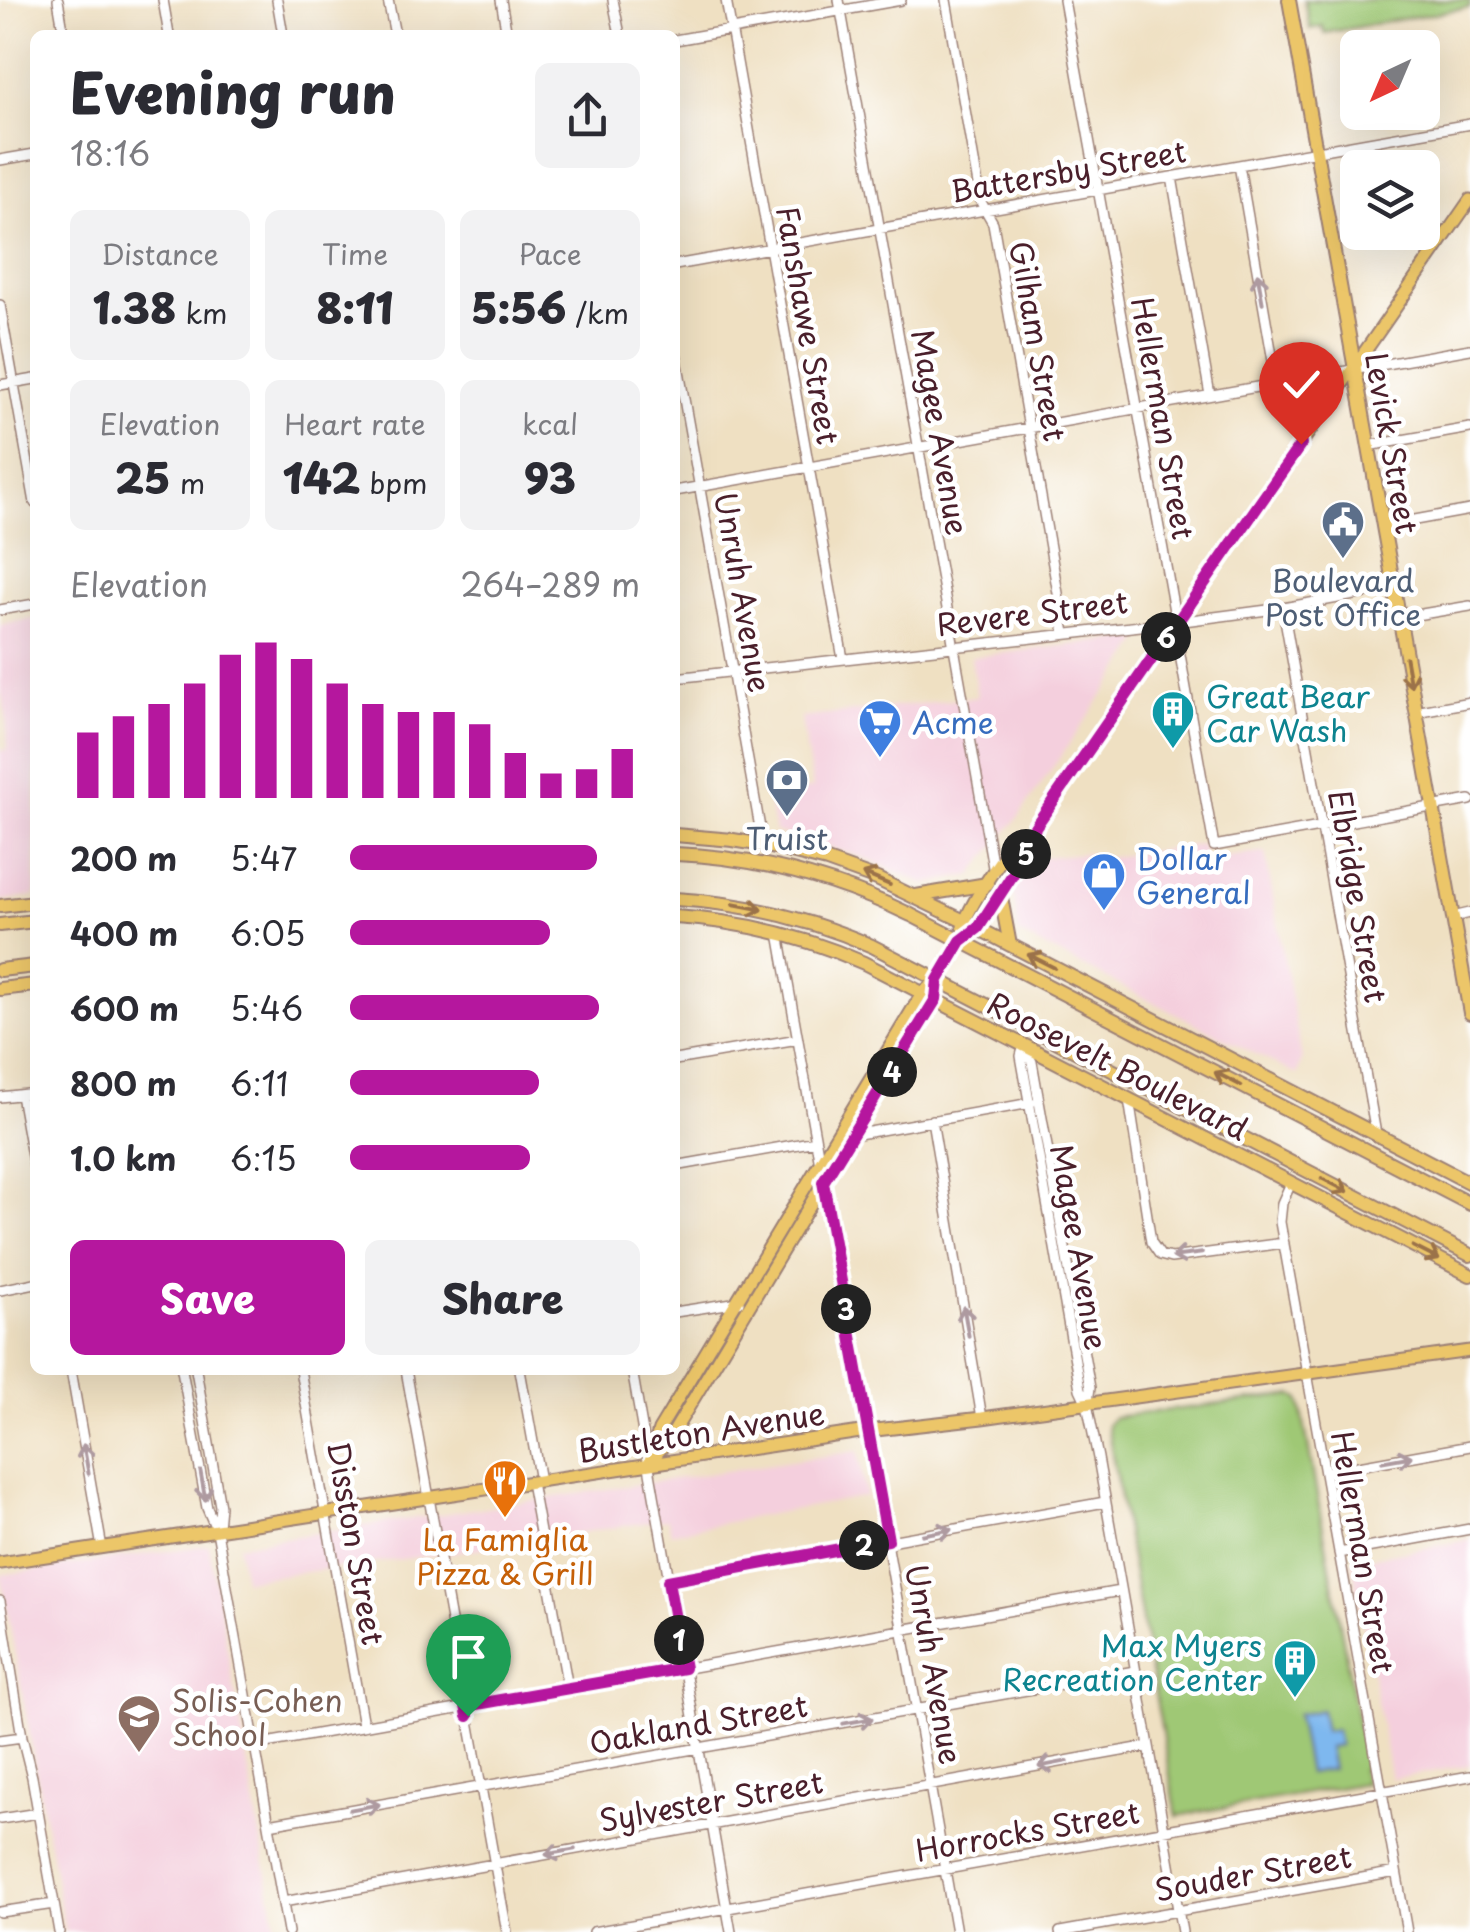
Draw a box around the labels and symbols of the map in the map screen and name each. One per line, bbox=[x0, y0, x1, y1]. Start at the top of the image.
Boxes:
north arrow bbox=[1340, 30, 1440, 130]
street label: Battersby Street bbox=[947, 127, 1189, 213]
street label: Fanshawe Street bbox=[766, 202, 852, 448]
street label: Gilham Street bbox=[999, 237, 1079, 445]
one-way arrow bbox=[1250, 272, 1269, 305]
street label: Hellerman Street bbox=[1121, 293, 1207, 543]
street label: Magee Avenue bbox=[901, 326, 981, 538]
pin bbox=[1259, 342, 1344, 445]
street label: Levick Street bbox=[1355, 349, 1431, 537]
street label: Unruh Avenue bbox=[704, 488, 784, 696]
public building icon: Boulevard Post Office bbox=[1320, 499, 1366, 560]
place label: Boulevard Post Office bbox=[1265, 557, 1421, 636]
street label: Revere Street bbox=[934, 578, 1130, 646]
pin: 6 bbox=[1141, 612, 1191, 662]
one-way arrow bbox=[1399, 655, 1418, 688]
place label: Great Bear Car Wash bbox=[1206, 673, 1370, 752]
building icon: Great Bear Car Wash bbox=[1150, 689, 1196, 750]
supermarket icon: Acme bbox=[857, 698, 903, 759]
place label: Acme bbox=[912, 699, 994, 744]
bank icon: Truist bbox=[764, 757, 810, 818]
street label: Elbridge Street bbox=[1318, 786, 1400, 1006]
place label: Truist bbox=[746, 815, 828, 860]
pin: 5 bbox=[1001, 829, 1051, 879]
place label: Dollar General bbox=[1136, 835, 1250, 914]
shop icon: Dollar General bbox=[1081, 851, 1127, 912]
one-way arrow bbox=[861, 869, 892, 887]
one-way arrow bbox=[731, 898, 764, 917]
one-way arrow bbox=[1027, 951, 1057, 970]
street label: Roosevelt Boulevard bbox=[980, 980, 1256, 1150]
pin: 4 bbox=[867, 1047, 917, 1097]
one-way arrow bbox=[1213, 1069, 1243, 1088]
street label: Magee Avenue bbox=[1040, 1141, 1120, 1353]
one-way arrow bbox=[1320, 1176, 1350, 1195]
one-way arrow bbox=[1411, 1244, 1441, 1263]
one-way arrow bbox=[1171, 1246, 1204, 1265]
pin: 3 bbox=[821, 1284, 871, 1334]
one-way arrow bbox=[956, 1306, 975, 1338]
street label: Bustleton Avenue bbox=[575, 1389, 827, 1473]
street label: Hellerman Street bbox=[1321, 1427, 1407, 1677]
street label: Disston Street bbox=[317, 1438, 397, 1648]
one-way arrow bbox=[76, 1443, 95, 1476]
one-way arrow bbox=[1381, 1449, 1413, 1468]
restaurant icon: La Famiglia Pizza & Grill bbox=[482, 1458, 528, 1519]
one-way arrow bbox=[194, 1469, 213, 1501]
place label: La Famiglia Pizza & Grill bbox=[416, 1516, 594, 1595]
pin: 2 bbox=[839, 1520, 889, 1570]
one-way arrow bbox=[920, 1522, 952, 1541]
street label: Unruh Avenue bbox=[895, 1560, 975, 1768]
pin bbox=[426, 1614, 511, 1717]
pin: 1 bbox=[654, 1615, 704, 1665]
place label: Max Myers Recreation Center bbox=[1002, 1622, 1262, 1701]
building icon: Max Myers Recreation Center bbox=[1272, 1638, 1318, 1699]
place label: Solis-Cohen School bbox=[172, 1677, 343, 1756]
street label: Oakland Street bbox=[585, 1682, 811, 1764]
school or university icon: Solis-Cohen School bbox=[116, 1693, 162, 1754]
one-way arrow bbox=[841, 1711, 873, 1729]
one-way arrow bbox=[1037, 1755, 1069, 1774]
street label: Sylvester Street bbox=[596, 1758, 826, 1842]
street label: Horrocks Street bbox=[912, 1788, 1142, 1872]
one-way arrow bbox=[349, 1797, 381, 1816]
street label: Souder Street bbox=[1151, 1833, 1355, 1911]
one-way arrow bbox=[545, 1843, 577, 1862]

